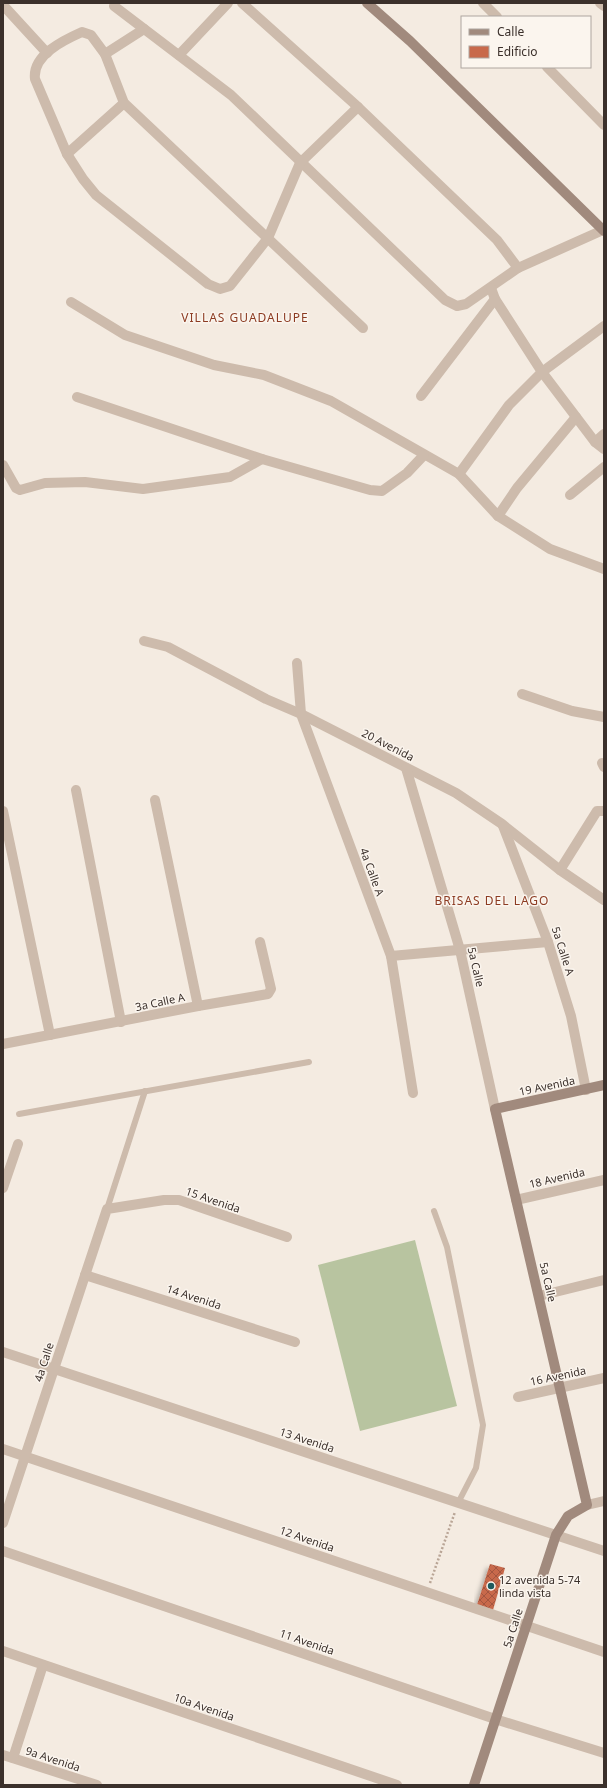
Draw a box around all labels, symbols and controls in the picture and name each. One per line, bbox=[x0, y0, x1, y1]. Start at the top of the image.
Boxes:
legend bbox=[461, 16, 591, 68]
text: Calle bbox=[497, 23, 525, 40]
text: Edificio bbox=[497, 43, 538, 60]
district label: VILLAS GUADALUPE bbox=[181, 309, 309, 326]
street label: 20 Avenida bbox=[359, 725, 417, 764]
street label: 4a Calle A bbox=[357, 846, 388, 899]
district label: BRISAS DEL LAGO bbox=[435, 892, 549, 909]
street label: 5a Calle A bbox=[549, 925, 579, 978]
street label: 5a Calle bbox=[465, 946, 488, 988]
street label: 3a Calle A bbox=[134, 989, 187, 1014]
street label: 19 Avenida bbox=[518, 1072, 576, 1099]
street label: 18 Avenida bbox=[528, 1164, 586, 1191]
street label: 15 Avenida bbox=[184, 1183, 242, 1216]
street label: 5a Calle bbox=[537, 1261, 560, 1303]
street label: 14 Avenida bbox=[165, 1281, 224, 1312]
street label: 4a Calle bbox=[30, 1340, 57, 1383]
street label: 16 Avenida bbox=[529, 1362, 587, 1389]
street label: 13 Avenida bbox=[278, 1424, 337, 1455]
street label: 12 Avenida bbox=[278, 1522, 336, 1555]
place label: 12 avenida 5-74 linda vista bbox=[499, 1572, 581, 1600]
marker: 12 avenida 5-74 linda vista bbox=[486, 1581, 496, 1591]
street label: 5a Calle bbox=[499, 1606, 526, 1649]
street label: 11 Avenida bbox=[278, 1625, 336, 1658]
street label: 10a Avenida bbox=[172, 1689, 236, 1724]
street label: 9a Avenida bbox=[24, 1743, 82, 1774]

